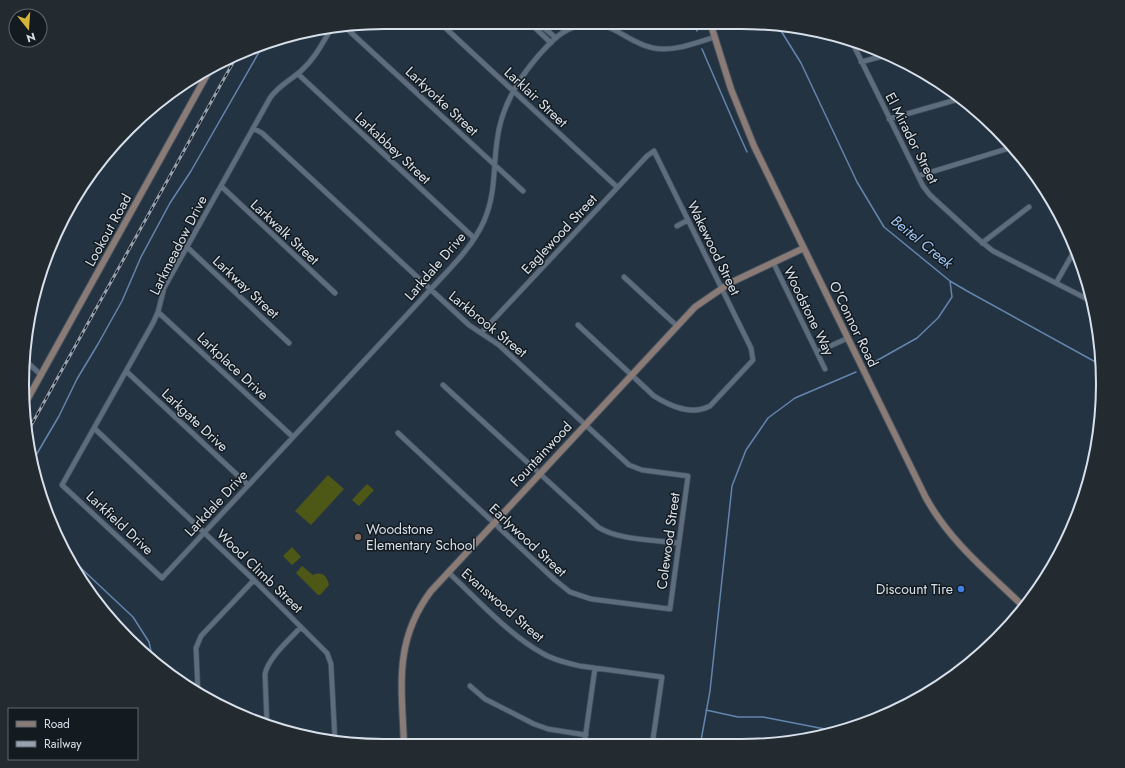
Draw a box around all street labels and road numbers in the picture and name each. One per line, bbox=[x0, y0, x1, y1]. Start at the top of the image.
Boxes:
street label: Larkyorke Street bbox=[401, 62, 483, 141]
street label: Larklair Street bbox=[500, 62, 573, 132]
street label: El Mirador Street bbox=[880, 89, 944, 188]
street label: Larkabbey Street bbox=[351, 107, 436, 189]
street label: Eaglewood Street bbox=[517, 189, 602, 278]
street label: Lookout Road bbox=[80, 190, 136, 270]
street label: Larkmeadow Drive bbox=[144, 192, 212, 298]
street label: Larkwalk Street bbox=[246, 195, 324, 270]
street label: Wakewood Street bbox=[683, 198, 746, 299]
street label: Larkdale Drive bbox=[400, 228, 470, 304]
street label: Larkway Street bbox=[208, 251, 284, 323]
street label: Woodstone Way bbox=[779, 263, 840, 360]
street label: O'Connor Road bbox=[825, 278, 883, 370]
street label: Larkbrook Street bbox=[445, 286, 532, 362]
street label: Larkplace Drive bbox=[193, 328, 273, 404]
street label: Larkgate Drive bbox=[157, 384, 233, 456]
street label: Fountainwood bbox=[506, 417, 576, 491]
street label: Larkdale Drive bbox=[180, 465, 252, 541]
street label: Larkfield Drive bbox=[82, 487, 158, 559]
street label: Colewood Street bbox=[651, 491, 685, 591]
street label: Earlywood Street bbox=[485, 499, 572, 582]
street label: Wood Climb Street bbox=[212, 524, 308, 618]
street label: Evanswood Street bbox=[457, 563, 549, 647]

